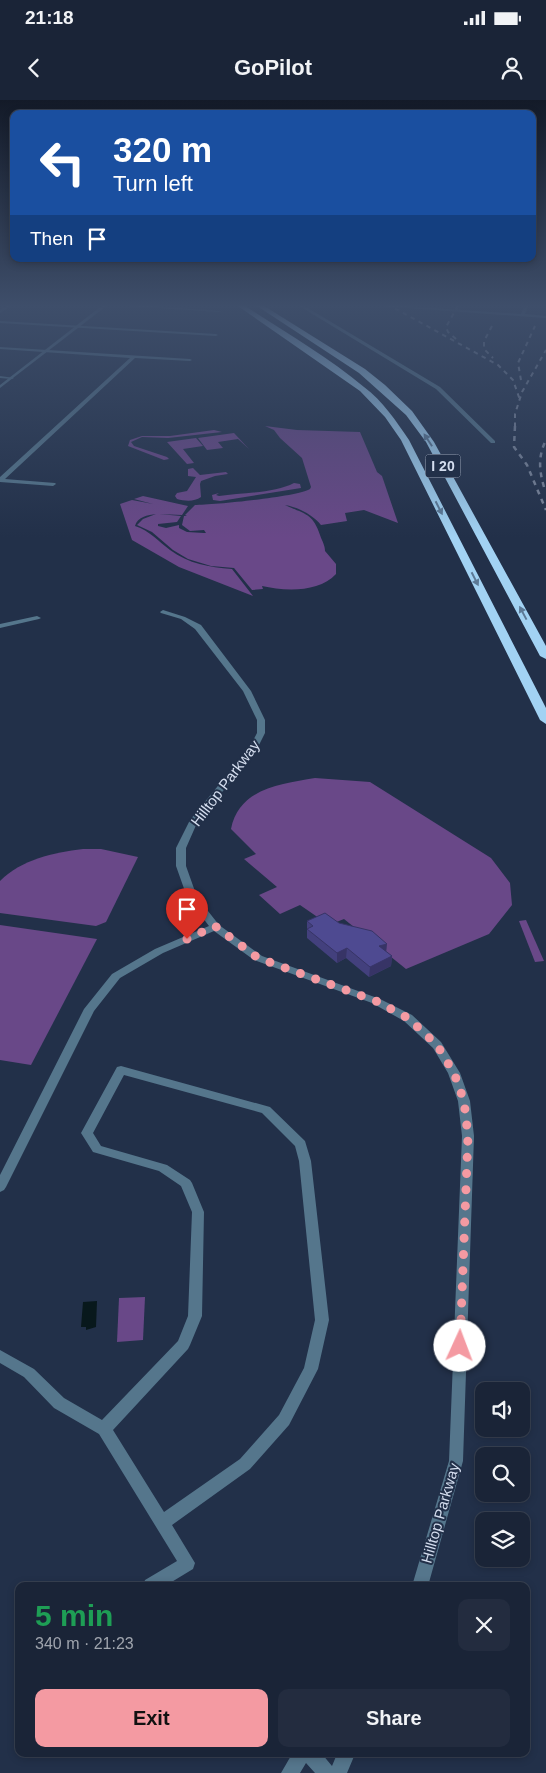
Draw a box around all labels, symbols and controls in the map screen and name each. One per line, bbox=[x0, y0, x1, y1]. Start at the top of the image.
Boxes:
text: 21:18 bbox=[25, 7, 74, 28]
icon: back bbox=[20, 54, 48, 82]
icon: person bbox=[498, 54, 526, 82]
text: GoPilot bbox=[234, 55, 312, 80]
icon: left bbox=[30, 130, 95, 195]
text: 320 m bbox=[113, 130, 212, 169]
text: Turn left bbox=[113, 171, 193, 196]
icon: arrive bbox=[83, 225, 111, 253]
text: Then bbox=[30, 228, 73, 249]
one-way arrow bbox=[423, 433, 433, 446]
road number: I 20 bbox=[426, 454, 460, 478]
one-way arrow bbox=[435, 501, 443, 515]
one-way arrow bbox=[471, 572, 479, 587]
one-way arrow bbox=[519, 606, 527, 620]
street label: Hilltop Parkway bbox=[187, 736, 263, 829]
pin bbox=[166, 888, 208, 939]
icon: arrive bbox=[173, 895, 201, 923]
position arrow bbox=[433, 1319, 485, 1371]
map controls bbox=[475, 1382, 530, 1567]
button: sound bbox=[475, 1382, 530, 1437]
button: search bbox=[475, 1447, 530, 1502]
street label: Hilltop Parkway bbox=[418, 1460, 463, 1565]
button: layers bbox=[475, 1512, 530, 1567]
text: 5 min bbox=[35, 1599, 113, 1632]
button: close bbox=[458, 1599, 510, 1651]
text: 340 m · 21:23 bbox=[35, 1635, 134, 1652]
button: Exit bbox=[35, 1689, 268, 1747]
button: Share bbox=[278, 1689, 510, 1747]

